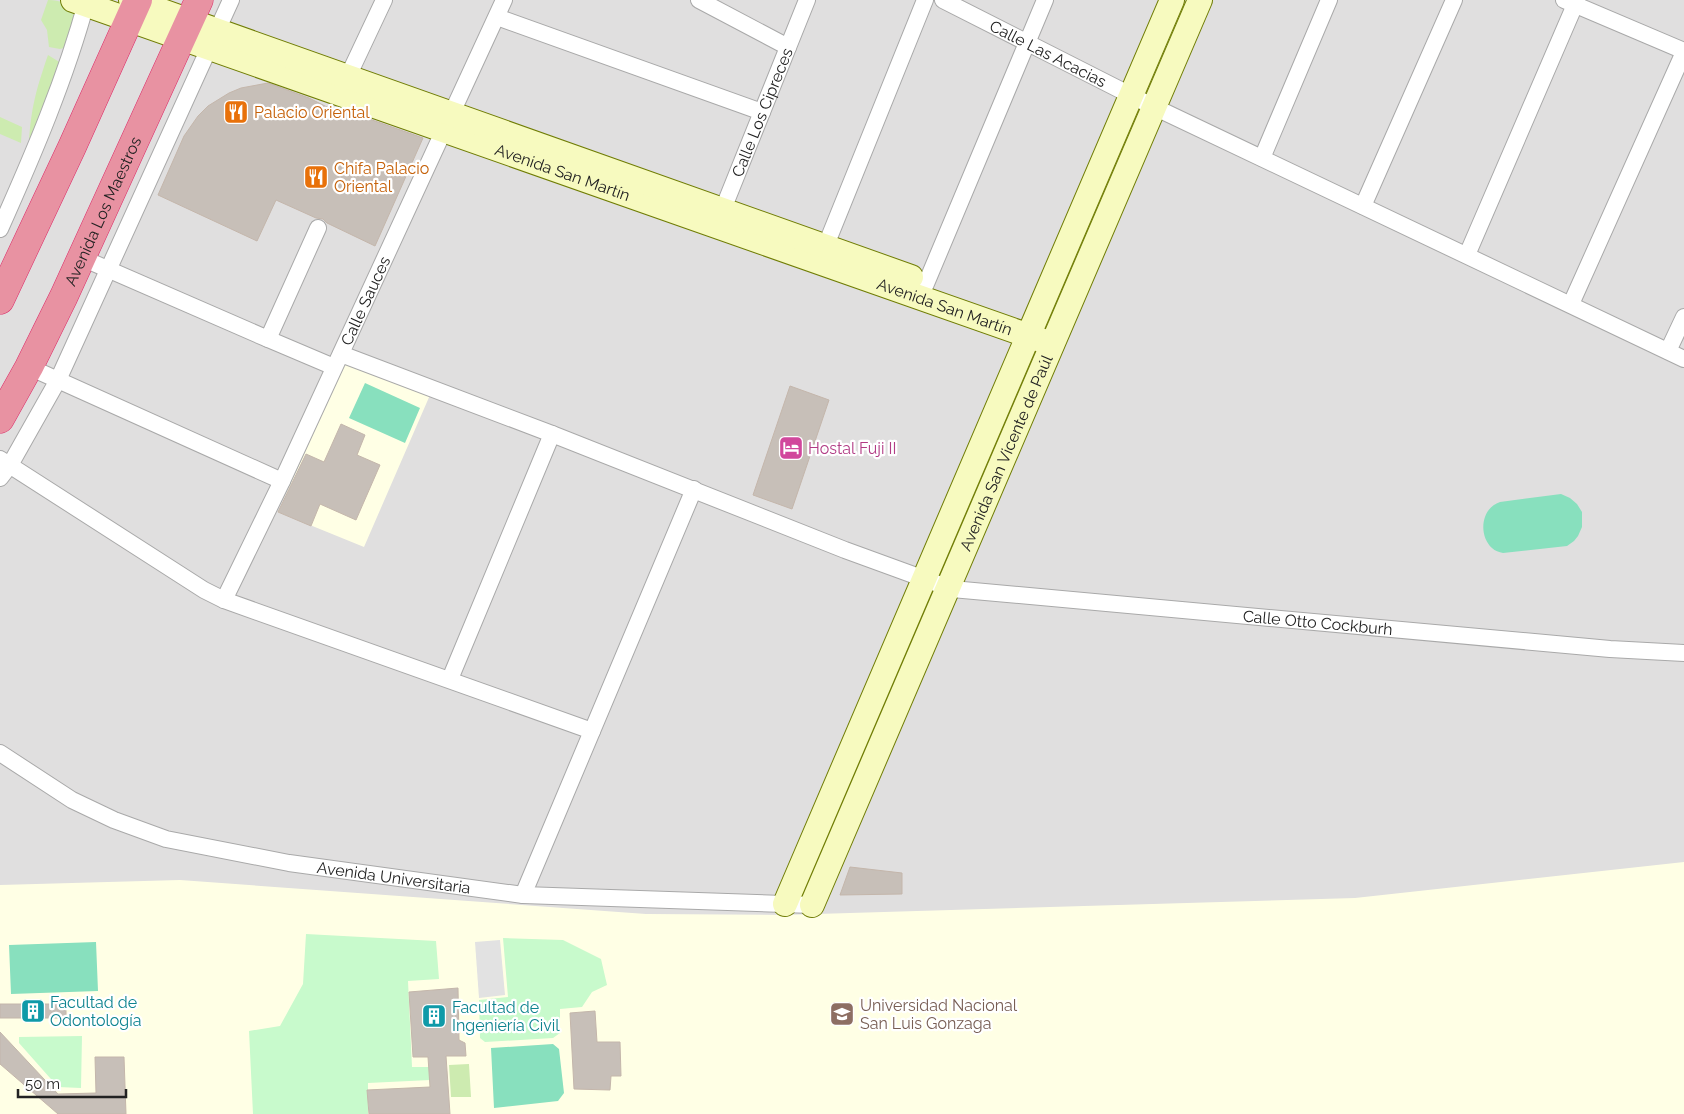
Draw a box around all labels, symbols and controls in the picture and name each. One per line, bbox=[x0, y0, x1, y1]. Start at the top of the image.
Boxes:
street label: Calle Las Acacias bbox=[987, 16, 1110, 91]
street label: Calle Los Cipreces bbox=[728, 45, 797, 180]
restaurant icon: Palacio Oriental bbox=[223, 99, 249, 125]
place label: Palacio Oriental bbox=[254, 103, 370, 122]
street label: Avenida Los Maestros bbox=[61, 133, 146, 289]
street label: Avenida San Martín bbox=[492, 140, 633, 205]
place label: Chifa Palacio Oriental bbox=[334, 159, 429, 196]
restaurant icon: Chifa Palacio Oriental bbox=[303, 164, 329, 190]
street label: Calle Sauces bbox=[337, 253, 394, 348]
street label: Avenida San Martín bbox=[874, 274, 1015, 339]
street label: Avenida San Vicente de Paúl bbox=[956, 352, 1057, 554]
hotel icon: Hostal Fuji II bbox=[778, 435, 804, 461]
place label: Hostal Fuji II bbox=[808, 439, 896, 458]
street label: Calle Otto Cockburh bbox=[1242, 607, 1393, 639]
street label: Avenida Universitaria bbox=[316, 858, 472, 898]
place label: Facultad de Odontología bbox=[50, 993, 141, 1030]
place label: Universidad Nacional San Luis Gonzaga bbox=[860, 996, 1018, 1033]
building icon: Facultad de Odontología bbox=[20, 998, 46, 1024]
place label: Facultad de Ingeniería Civil bbox=[452, 998, 560, 1035]
school or university icon: Universidad Nacional San Luis Gonzaga bbox=[829, 1001, 855, 1027]
building icon: Facultad de Ingeniería Civil bbox=[421, 1003, 447, 1029]
scale bar bbox=[18, 1066, 125, 1098]
text: 50 m bbox=[25, 1075, 60, 1093]

